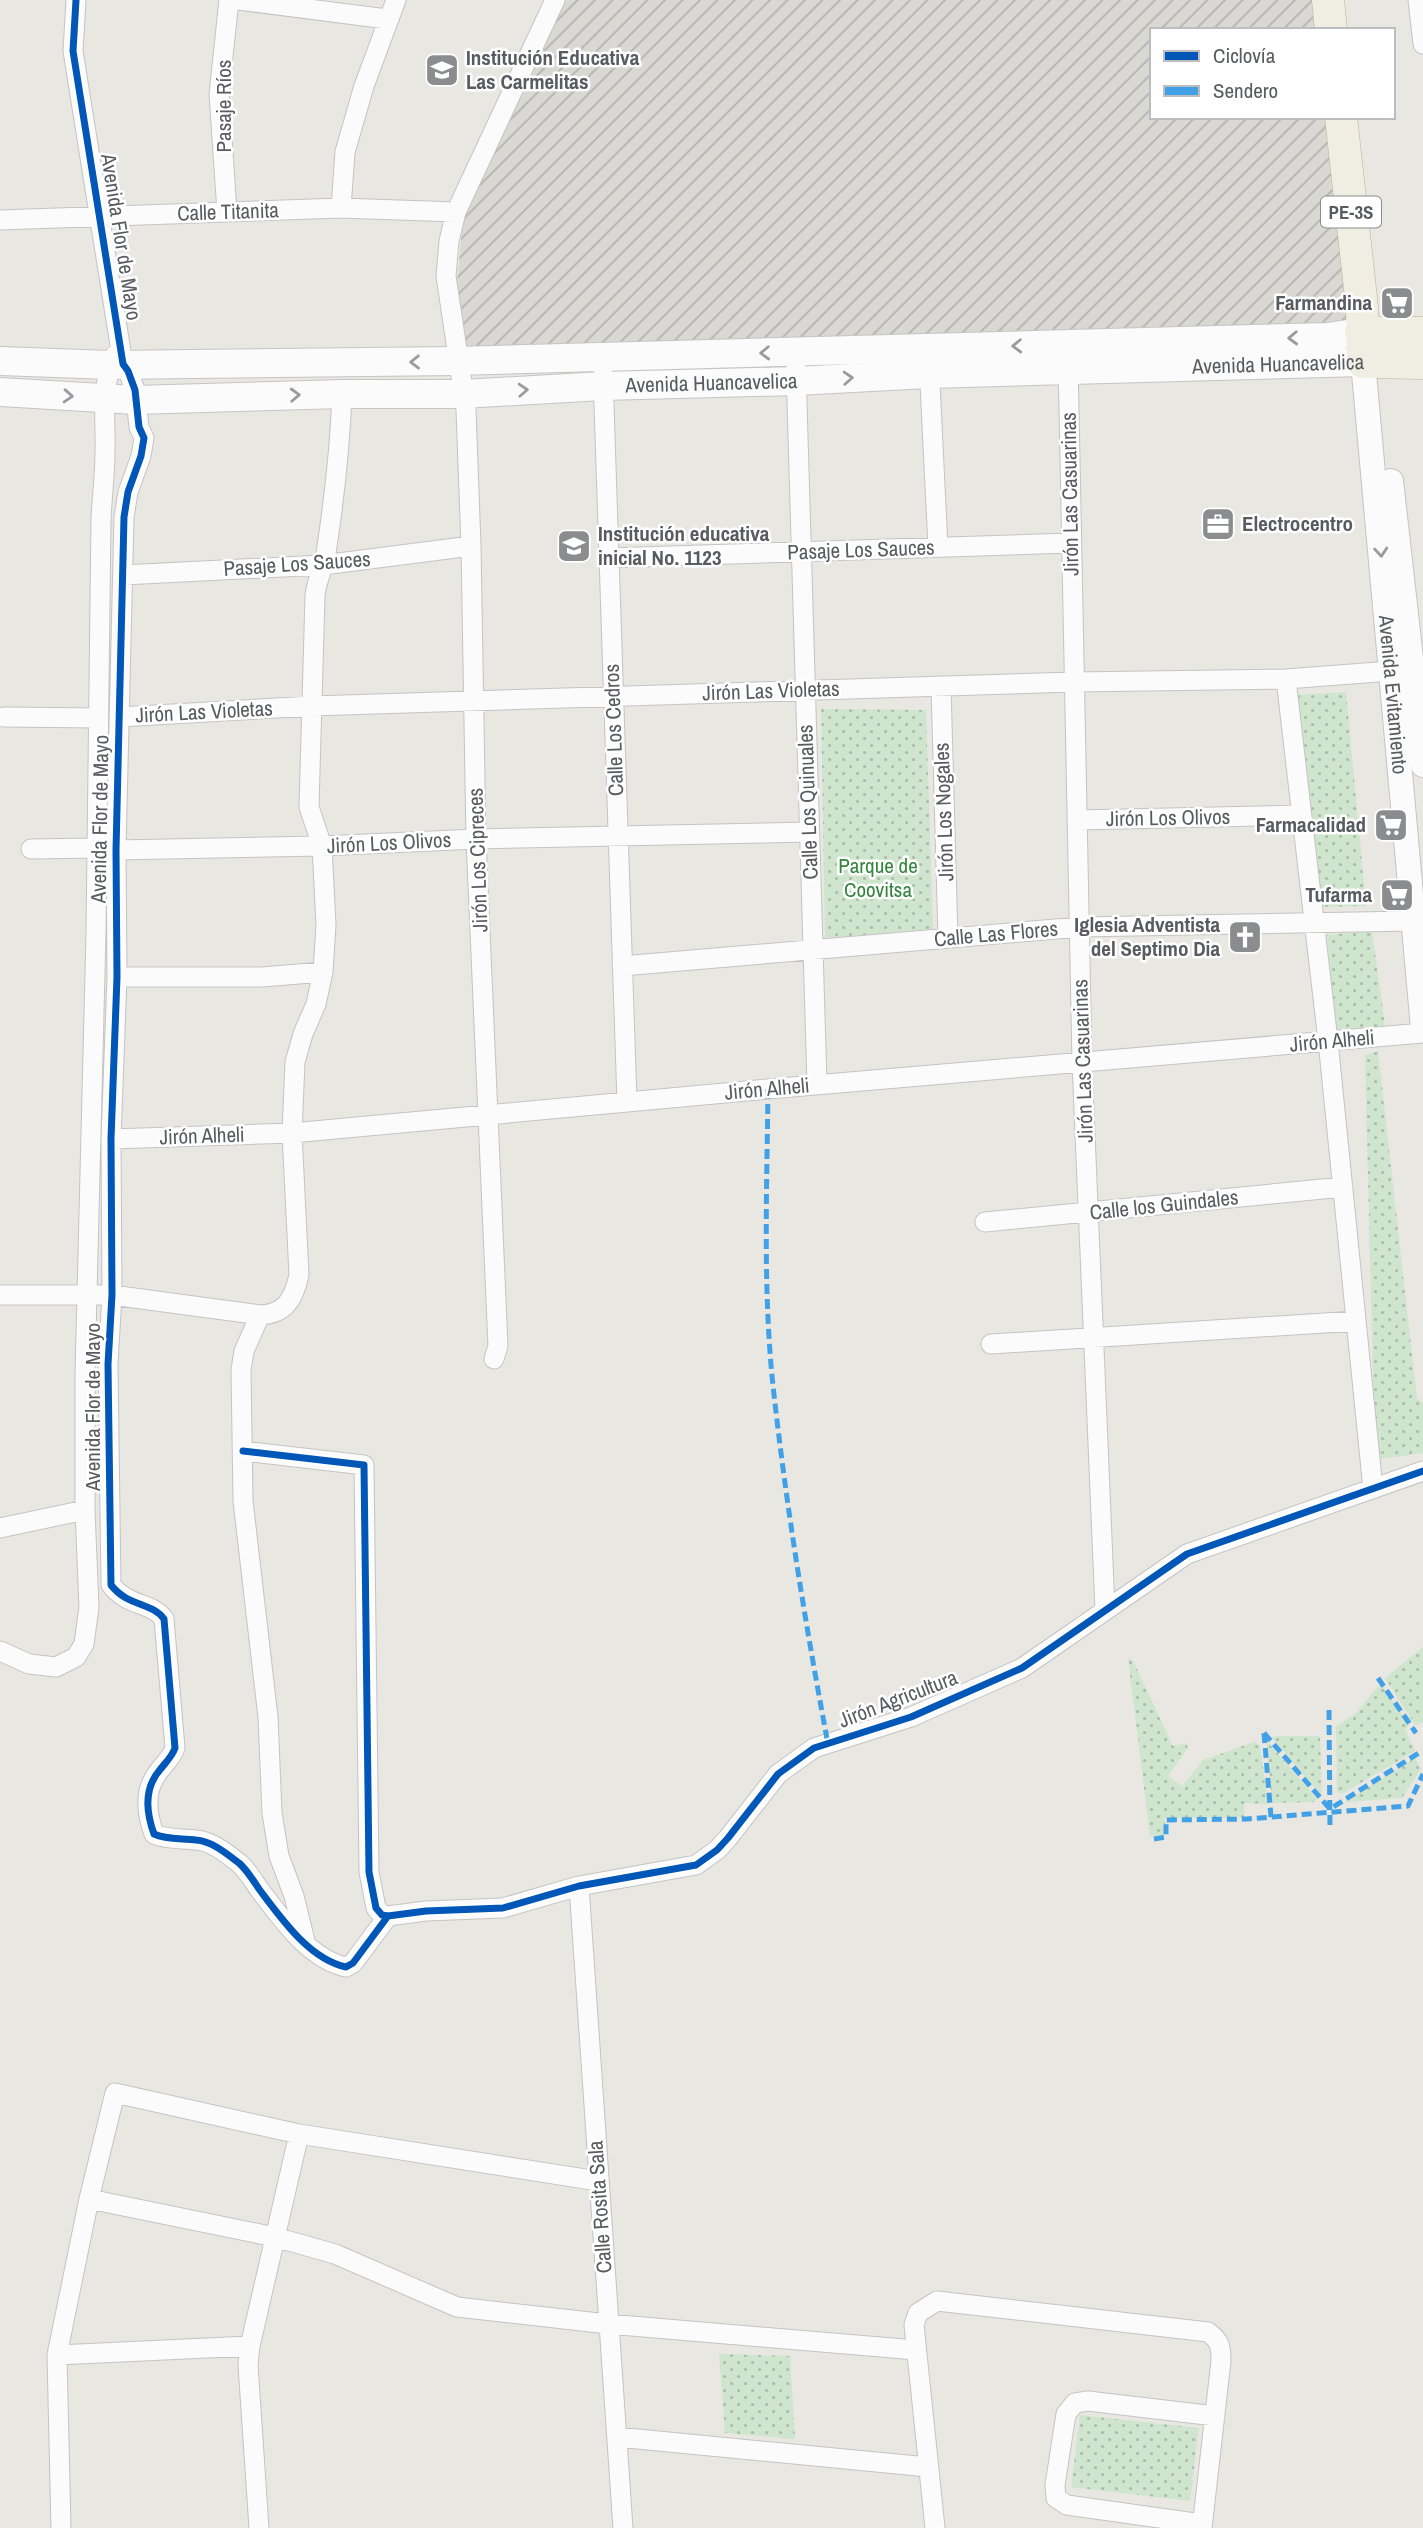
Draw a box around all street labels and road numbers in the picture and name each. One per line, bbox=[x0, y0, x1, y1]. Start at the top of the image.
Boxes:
street label: Pasaje Ríos bbox=[209, 60, 238, 152]
street label: Avenida Flor de Mayo bbox=[94, 151, 149, 322]
street label: Calle Titanita bbox=[177, 195, 280, 228]
road number: PE-3S bbox=[1321, 196, 1381, 228]
street label: Avenida Huancavelica bbox=[1191, 347, 1365, 381]
street label: Avenida Huancavelica bbox=[624, 366, 798, 399]
street label: Jirón Las Casuarinas bbox=[1054, 412, 1085, 576]
street label: Pasaje Los Sauces bbox=[787, 532, 935, 567]
street label: Pasaje Los Sauces bbox=[222, 544, 372, 583]
street label: Avenida Evitamiento bbox=[1372, 613, 1415, 775]
street label: Calle Los Cedros bbox=[597, 664, 630, 797]
street label: Jirón Las Violetas bbox=[702, 674, 840, 707]
street label: Jirón Las Violetas bbox=[135, 693, 273, 730]
street label: Calle Los Quinuales bbox=[790, 724, 825, 880]
street label: Avenida Flor de Mayo bbox=[84, 735, 115, 904]
street label: Jirón Los Nogales bbox=[927, 742, 960, 882]
street label: Jirón Los Cipreces bbox=[460, 787, 495, 933]
street label: Jirón Los Olivos bbox=[1106, 802, 1230, 833]
street label: Jirón Los Olivos bbox=[326, 825, 452, 860]
street label: Calle Las Flores bbox=[933, 914, 1059, 953]
street label: Jirón Las Casuarinas bbox=[1065, 979, 1100, 1143]
street label: Jirón Alheli bbox=[1288, 1022, 1376, 1059]
street label: Jirón Alheli bbox=[723, 1070, 811, 1107]
street label: Jirón Alheli bbox=[159, 1120, 245, 1151]
street label: Calle los Guindales bbox=[1088, 1182, 1240, 1227]
street label: Avenida Flor de Mayo bbox=[78, 1323, 107, 1492]
street label: Jirón Agricultura bbox=[834, 1662, 962, 1735]
street label: Calle Rosita Sala bbox=[580, 2139, 619, 2274]

